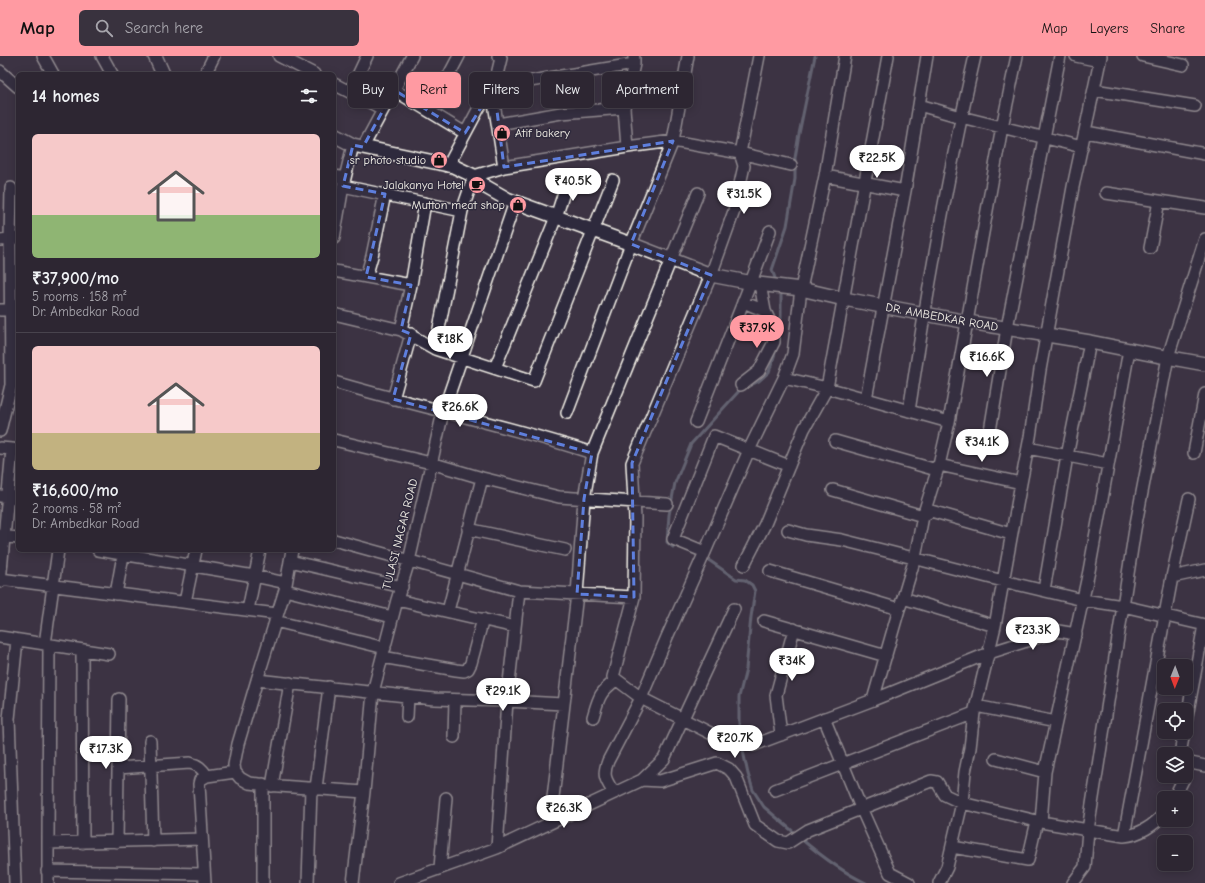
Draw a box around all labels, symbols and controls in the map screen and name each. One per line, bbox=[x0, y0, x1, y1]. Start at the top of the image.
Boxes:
search box bbox=[79, 10, 359, 46]
text: Map bbox=[20, 17, 55, 39]
icon: search bbox=[93, 17, 115, 39]
text: Search here bbox=[125, 19, 203, 37]
text: Map bbox=[1041, 20, 1068, 37]
text: Layers bbox=[1090, 20, 1128, 37]
text: Share bbox=[1150, 20, 1185, 37]
chip: Buy bbox=[348, 72, 398, 108]
chip: Rent bbox=[406, 72, 461, 108]
chip: Filters bbox=[469, 72, 533, 108]
chip: New bbox=[541, 72, 594, 108]
chip: Apartment bbox=[602, 72, 693, 108]
icon: filters bbox=[298, 85, 320, 107]
text: 14 homes bbox=[32, 87, 99, 106]
shop icon: Atif bakery bbox=[492, 123, 512, 143]
place label: Atif bakery bbox=[515, 126, 570, 140]
pin: ₹22.5K bbox=[844, 145, 910, 179]
shop icon: sr photo studio bbox=[429, 150, 449, 170]
text: ₹22.5K bbox=[859, 150, 895, 165]
place label: sr photo studio bbox=[350, 153, 426, 167]
icon: home bbox=[140, 160, 212, 232]
pin: ₹40.5K bbox=[540, 168, 606, 202]
text: ₹40.5K bbox=[554, 173, 592, 188]
cafe icon: Jalakanya Hotel bbox=[467, 175, 487, 195]
place label: Jalakanya Hotel bbox=[383, 178, 464, 192]
pin: ₹31.5K bbox=[711, 181, 777, 215]
text: ₹31.5K bbox=[726, 186, 762, 201]
shop icon: Mutton meat shop bbox=[508, 195, 528, 215]
place label: Mutton meat shop bbox=[412, 198, 505, 212]
text: ₹37,900/mo bbox=[32, 269, 119, 288]
text: 5 rooms · 158 m² bbox=[32, 289, 126, 304]
street label: DR. AMBEDKAR ROAD bbox=[885, 300, 999, 334]
text: Dr. Ambedkar Road bbox=[32, 304, 139, 319]
pin: ₹37.9K bbox=[724, 315, 790, 349]
text: ₹37.9K bbox=[739, 320, 775, 335]
pin: ₹18K bbox=[426, 326, 474, 360]
text: ₹18K bbox=[437, 331, 463, 346]
pin: ₹16.6K bbox=[954, 344, 1020, 378]
text: ₹16.6K bbox=[969, 349, 1005, 364]
icon: home bbox=[140, 372, 212, 444]
pin: ₹26.6K bbox=[427, 394, 493, 428]
text: ₹26.6K bbox=[441, 399, 479, 414]
pin: ₹34.1K bbox=[949, 429, 1015, 463]
text: ₹34.1K bbox=[965, 434, 999, 449]
street label: TULASI NAGAR ROAD bbox=[379, 477, 421, 591]
text: ₹16,600/mo bbox=[32, 481, 119, 500]
text: 2 rooms · 58 m² bbox=[32, 501, 121, 516]
text: Dr. Ambedkar Road bbox=[32, 516, 139, 531]
pin: ₹23.3K bbox=[1000, 617, 1066, 651]
text: ₹23.3K bbox=[1015, 622, 1051, 637]
pin: ₹34K bbox=[768, 648, 816, 682]
text: ₹34K bbox=[778, 653, 806, 668]
north arrow bbox=[1157, 659, 1193, 695]
map controls bbox=[1157, 659, 1193, 871]
pin: ₹29.1K bbox=[470, 678, 536, 712]
text: ₹29.1K bbox=[485, 683, 521, 698]
button: locate bbox=[1157, 703, 1193, 739]
pin: ₹20.7K bbox=[702, 725, 768, 759]
text: ₹20.7K bbox=[717, 730, 753, 745]
pin: ₹17.3K bbox=[73, 736, 139, 770]
text: ₹17.3K bbox=[89, 741, 123, 756]
button: layers bbox=[1157, 747, 1193, 783]
button: + bbox=[1157, 791, 1193, 827]
pin: ₹26.3K bbox=[531, 795, 597, 829]
text: ₹26.3K bbox=[546, 800, 582, 815]
button: − bbox=[1157, 835, 1193, 871]

